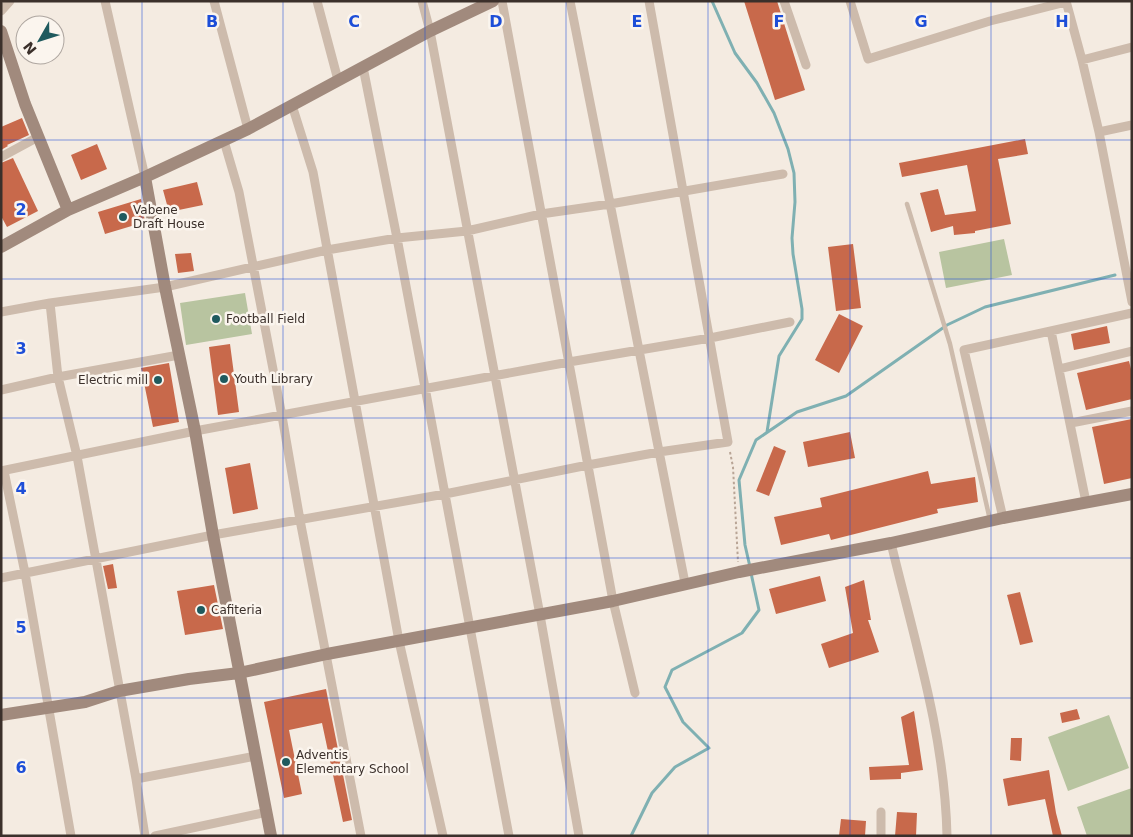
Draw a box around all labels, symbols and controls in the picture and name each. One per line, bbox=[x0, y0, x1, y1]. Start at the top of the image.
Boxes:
text: B bbox=[206, 12, 218, 31]
text: C bbox=[348, 12, 360, 31]
text: D bbox=[489, 12, 503, 31]
text: E bbox=[632, 12, 642, 31]
text: F bbox=[774, 12, 784, 31]
text: G bbox=[914, 12, 928, 31]
text: H bbox=[1055, 12, 1069, 31]
north arrow bbox=[15, 15, 65, 65]
text: N bbox=[20, 39, 40, 58]
text: 2 bbox=[15, 200, 27, 219]
place label: Vabene Draft House bbox=[133, 203, 205, 231]
marker: Vabene Draft House bbox=[117, 211, 129, 223]
place label: Football Field bbox=[226, 312, 305, 326]
marker: Football Field bbox=[210, 313, 222, 325]
text: 3 bbox=[15, 339, 27, 358]
place label: Youth Library bbox=[233, 372, 313, 386]
place label: Electric mill bbox=[78, 373, 148, 387]
marker: Youth Library bbox=[218, 373, 230, 385]
marker: Electric mill bbox=[152, 374, 164, 386]
text: 4 bbox=[15, 479, 27, 498]
place label: Cafiteria bbox=[211, 603, 262, 617]
marker: Cafiteria bbox=[195, 604, 207, 616]
text: 5 bbox=[15, 618, 27, 637]
place label: Adventis Elementary School bbox=[296, 748, 409, 776]
marker: Adventis Elementary School bbox=[280, 756, 292, 768]
text: 6 bbox=[15, 758, 27, 777]

